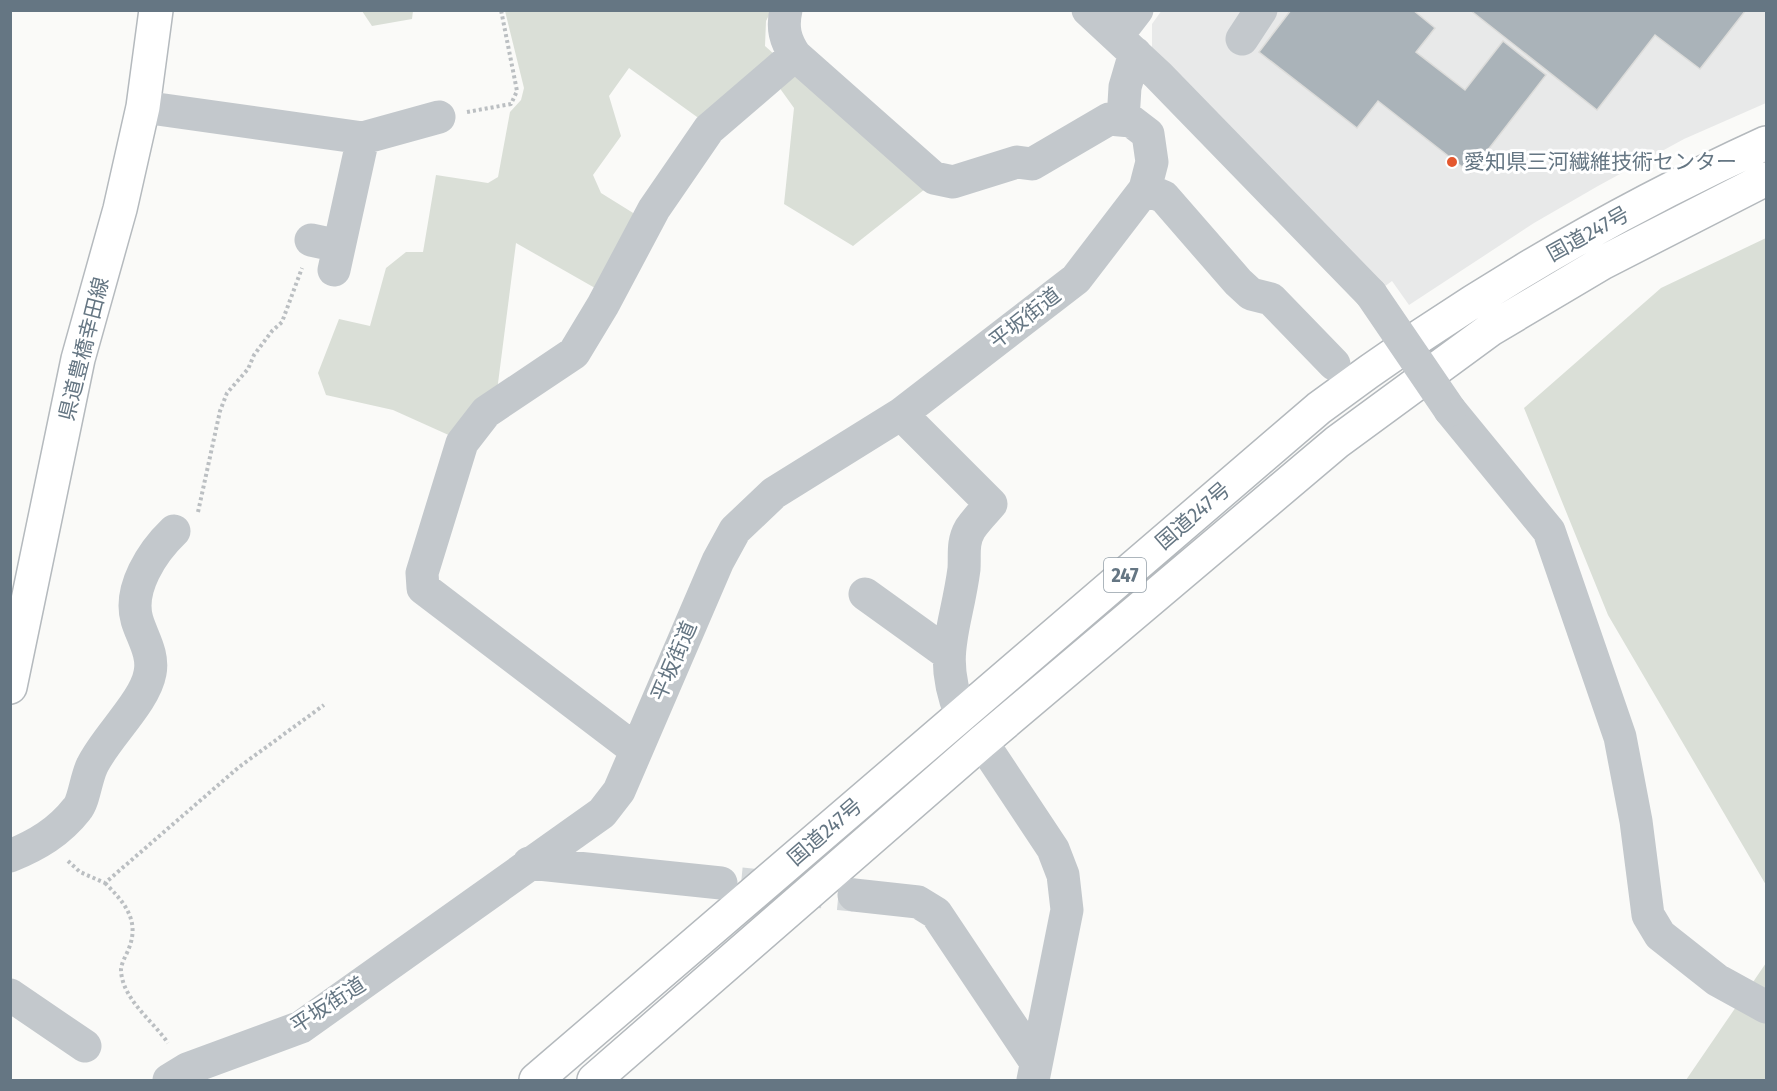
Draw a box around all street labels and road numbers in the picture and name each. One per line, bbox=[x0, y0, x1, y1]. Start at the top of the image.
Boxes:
street label: 国道247号 bbox=[1542, 201, 1634, 267]
street label: 県道豊橋幸田線 bbox=[54, 275, 114, 423]
street label: 平坂街道 bbox=[984, 282, 1066, 354]
street label: 国道247号 bbox=[1150, 477, 1236, 555]
road number: 247 bbox=[1104, 558, 1146, 592]
street label: 平坂街道 bbox=[646, 617, 702, 705]
street label: 国道247号 bbox=[782, 793, 868, 871]
street label: 平坂街道 bbox=[286, 971, 370, 1039]

